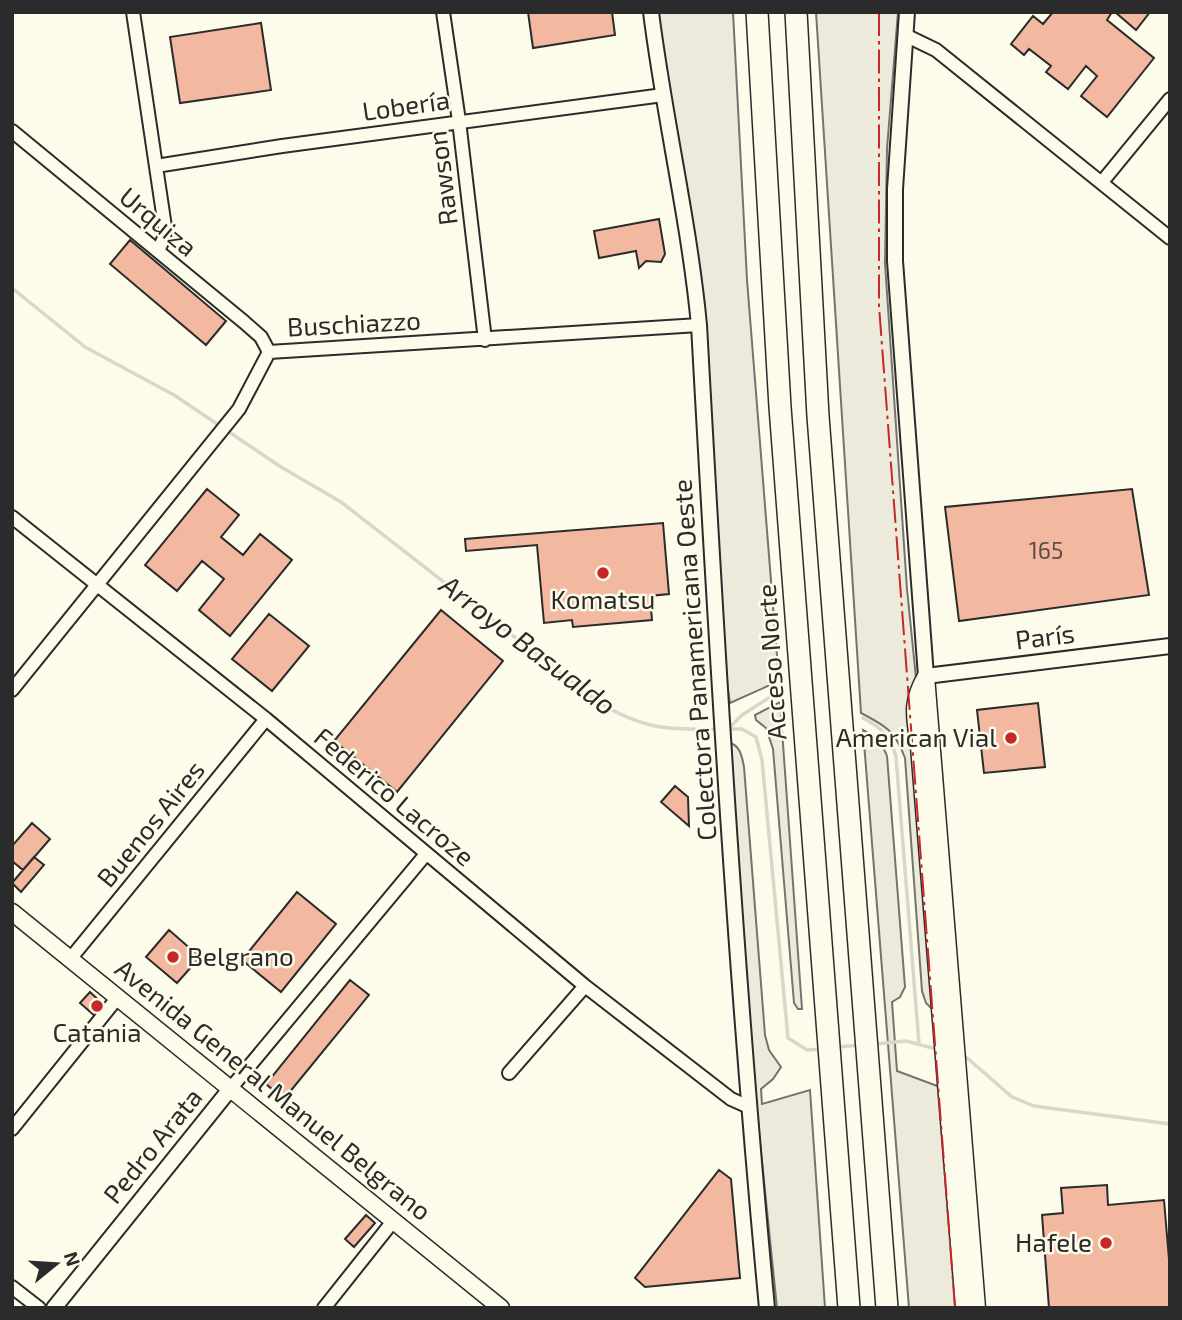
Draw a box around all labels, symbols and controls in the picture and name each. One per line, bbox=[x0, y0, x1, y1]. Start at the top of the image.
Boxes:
street label: Lobería bbox=[360, 83, 452, 126]
street label: Rawson bbox=[420, 129, 463, 227]
street label: Urquiza bbox=[114, 180, 204, 262]
street label: Buschiazzo bbox=[286, 304, 422, 341]
street label: Colectora Panamericana Oeste bbox=[665, 478, 722, 842]
house number: 165 bbox=[1029, 536, 1063, 564]
marker: Komatsu bbox=[595, 565, 611, 581]
water label: Arroyo Basualdo bbox=[433, 566, 623, 721]
place label: Komatsu bbox=[551, 583, 655, 614]
street label: Acceso Norte bbox=[750, 583, 791, 741]
street label: París bbox=[1013, 616, 1076, 655]
street label: Federico Lacroze bbox=[309, 720, 481, 872]
place label: American Vial bbox=[836, 721, 997, 752]
marker: American Vial bbox=[1003, 730, 1019, 746]
street label: Buenos Aires bbox=[90, 754, 210, 892]
place label: Belgrano bbox=[187, 940, 294, 971]
marker: Belgrano bbox=[165, 949, 181, 965]
street label: Avenida General Manuel Belgrano bbox=[110, 952, 438, 1226]
marker: Catania bbox=[89, 998, 105, 1014]
place label: Catania bbox=[52, 1016, 142, 1047]
street label: Pedro Arata bbox=[96, 1081, 208, 1209]
place label: Hafele bbox=[1015, 1226, 1092, 1257]
north arrow bbox=[21, 1229, 91, 1299]
marker: Hafele bbox=[1098, 1235, 1114, 1251]
text: N bbox=[60, 1249, 86, 1269]

